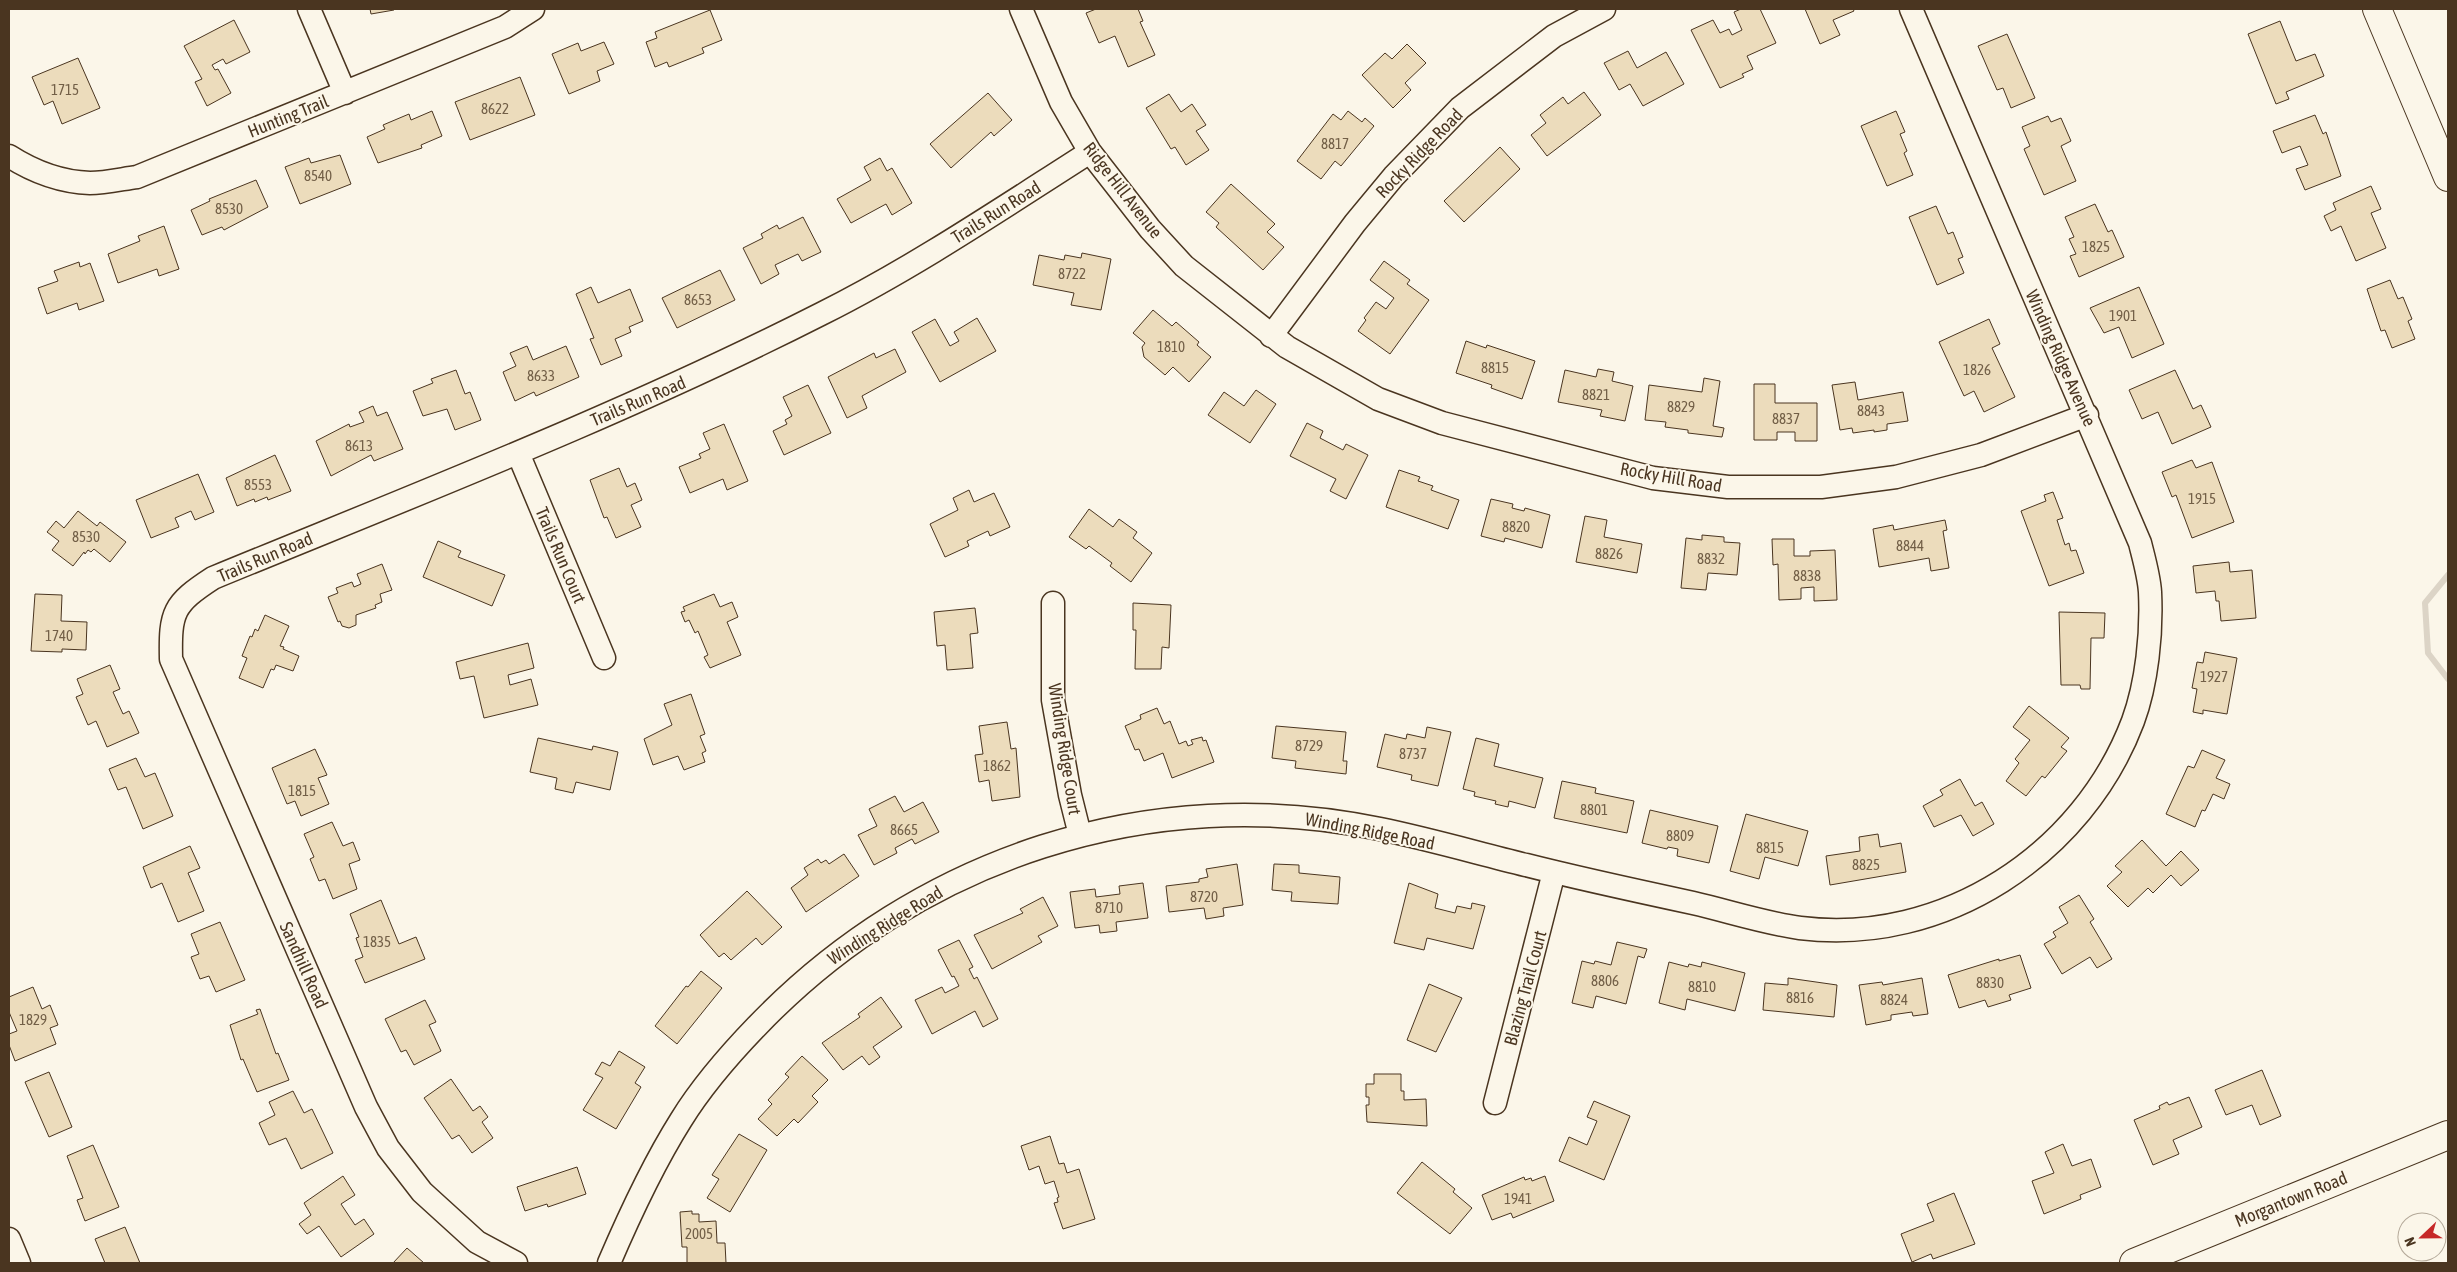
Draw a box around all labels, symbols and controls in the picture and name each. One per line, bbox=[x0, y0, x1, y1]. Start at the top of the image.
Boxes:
house number: 1715 bbox=[51, 81, 79, 98]
street label: Hunting Trail bbox=[245, 90, 332, 142]
house number: 8622 bbox=[481, 100, 509, 117]
street label: Rocky Ridge Road bbox=[1371, 104, 1467, 202]
house number: 8817 bbox=[1321, 135, 1349, 152]
street label: Ridge Hill Avenue bbox=[1079, 138, 1167, 242]
house number: 8540 bbox=[304, 167, 332, 184]
street label: Trails Run Road bbox=[948, 176, 1044, 248]
house number: 8530 bbox=[215, 200, 243, 217]
house number: 1825 bbox=[2082, 238, 2110, 255]
house number: 8722 bbox=[1058, 265, 1086, 282]
street label: Winding Ridge Avenue bbox=[2022, 287, 2100, 429]
house number: 8653 bbox=[684, 291, 712, 308]
house number: 1901 bbox=[2109, 307, 2137, 324]
house number: 1810 bbox=[1157, 338, 1185, 355]
house number: 8815 bbox=[1481, 359, 1509, 376]
house number: 1826 bbox=[1963, 361, 1991, 378]
house number: 8633 bbox=[527, 367, 555, 384]
street label: Trails Run Road bbox=[587, 372, 689, 430]
house number: 8821 bbox=[1582, 386, 1610, 403]
house number: 8829 bbox=[1667, 398, 1695, 415]
house number: 8843 bbox=[1857, 402, 1885, 419]
house number: 8837 bbox=[1772, 410, 1800, 427]
house number: 8613 bbox=[345, 437, 373, 454]
street label: Rocky Hill Road bbox=[1619, 458, 1723, 496]
house number: 8553 bbox=[244, 476, 272, 493]
house number: 1915 bbox=[2188, 490, 2216, 507]
street label: Trails Run Court bbox=[531, 504, 591, 606]
house number: 8820 bbox=[1502, 518, 1530, 535]
house number: 8530 bbox=[72, 528, 100, 545]
street label: Trails Run Road bbox=[214, 528, 316, 586]
house number: 8844 bbox=[1896, 537, 1924, 554]
house number: 8826 bbox=[1595, 545, 1623, 562]
house number: 8832 bbox=[1697, 550, 1725, 567]
house number: 8838 bbox=[1793, 567, 1821, 584]
house number: 1740 bbox=[45, 627, 73, 644]
house number: 1927 bbox=[2200, 668, 2228, 685]
street label: Winding Ridge Court bbox=[1044, 682, 1086, 816]
house number: 8729 bbox=[1295, 737, 1323, 754]
house number: 8737 bbox=[1399, 745, 1427, 762]
house number: 1862 bbox=[983, 757, 1011, 774]
house number: 1815 bbox=[288, 782, 316, 799]
house number: 8801 bbox=[1580, 801, 1608, 818]
street label: Winding Ridge Road bbox=[1303, 808, 1437, 854]
house number: 8665 bbox=[890, 821, 918, 838]
house number: 8809 bbox=[1666, 827, 1694, 844]
house number: 8815 bbox=[1756, 839, 1784, 856]
house number: 8825 bbox=[1852, 856, 1880, 873]
street label: Winding Ridge Road bbox=[824, 881, 946, 969]
house number: 8720 bbox=[1190, 888, 1218, 905]
house number: 8710 bbox=[1095, 899, 1123, 916]
street label: Sandhill Road bbox=[276, 919, 332, 1011]
street label: Blazing Trail Court bbox=[1500, 928, 1550, 1048]
house number: 1835 bbox=[363, 933, 391, 950]
house number: 8806 bbox=[1591, 972, 1619, 989]
house number: 8830 bbox=[1976, 974, 2004, 991]
house number: 8810 bbox=[1688, 978, 1716, 995]
house number: 8816 bbox=[1786, 989, 1814, 1006]
house number: 8824 bbox=[1880, 991, 1908, 1008]
house number: 1829 bbox=[19, 1011, 47, 1028]
street label: Morgantown Road bbox=[2232, 1167, 2350, 1231]
house number: 1941 bbox=[1504, 1190, 1532, 1207]
north arrow bbox=[2397, 1212, 2447, 1262]
house number: 2005 bbox=[685, 1225, 713, 1242]
text: N bbox=[2401, 1235, 2419, 1249]

